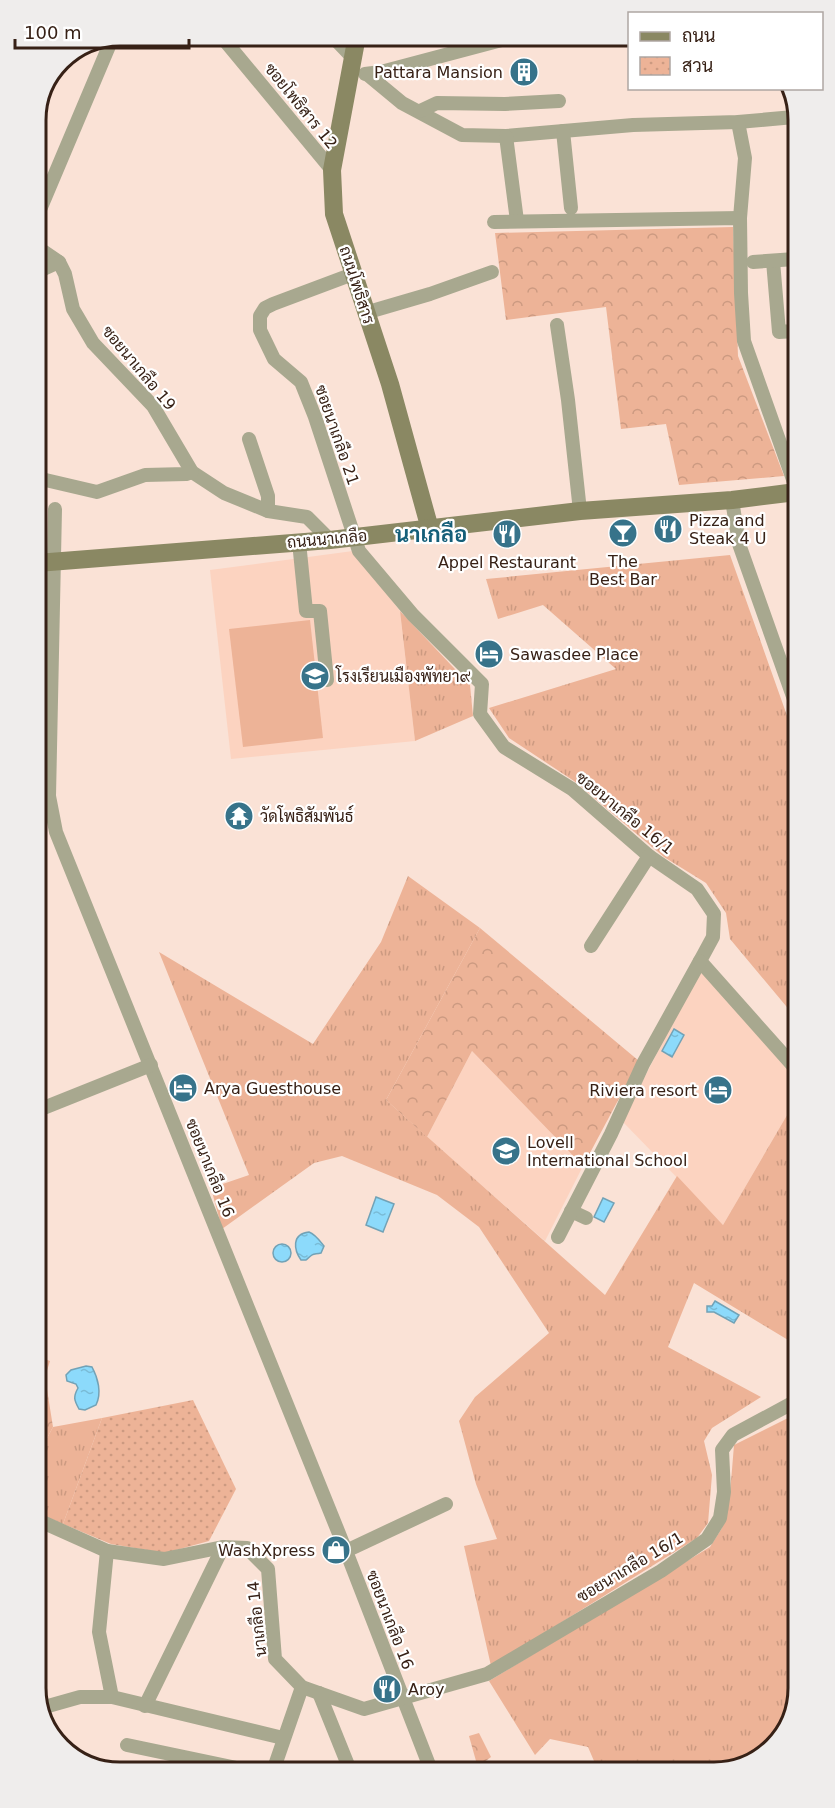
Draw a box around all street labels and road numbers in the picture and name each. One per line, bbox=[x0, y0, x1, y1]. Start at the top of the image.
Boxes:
street label: ซอยโพธิสาร 12 bbox=[261, 58, 343, 153]
street label: ถนนโพธิสาร bbox=[335, 243, 380, 327]
street label: ซอยนาเกลือ 19 bbox=[98, 321, 181, 414]
street label: ซอยนาเกลือ 21 bbox=[311, 382, 364, 488]
street label: ถนนนาเกลือ bbox=[286, 525, 368, 552]
street label: ซอยนาเกลือ 16/1 bbox=[572, 767, 678, 858]
street label: ซอยนาเกลือ 16 bbox=[182, 1116, 239, 1220]
street label: ซอยนาเกลือ 16/1 bbox=[573, 1527, 686, 1606]
street label: ซอยนาเกลือ 16 bbox=[362, 1567, 419, 1672]
street label: นาเกลือ 14 bbox=[243, 1580, 270, 1658]

